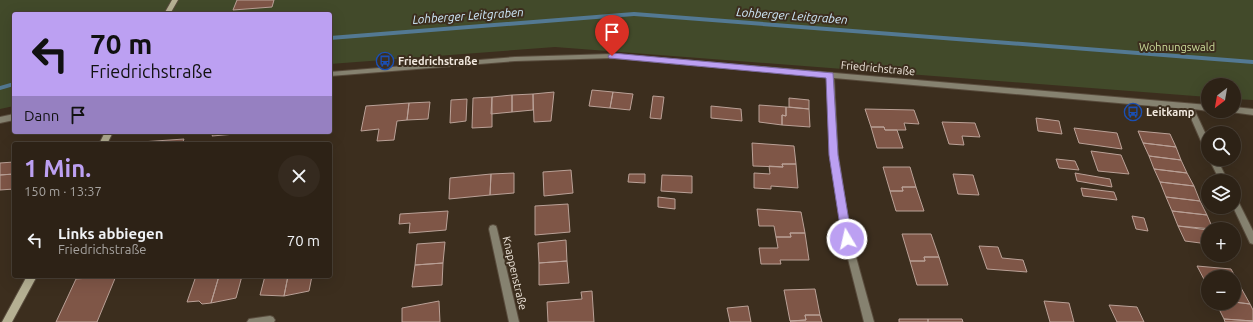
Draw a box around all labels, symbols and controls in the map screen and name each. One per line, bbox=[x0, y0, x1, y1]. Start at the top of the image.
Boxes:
water label: Lohberger Leitgraben bbox=[412, 5, 524, 26]
water label: Lohberger Leitgraben bbox=[736, 5, 848, 26]
pin bbox=[595, 15, 629, 56]
icon: arrive bbox=[601, 21, 623, 43]
icon: left bbox=[24, 28, 76, 80]
text: 70 m bbox=[90, 28, 152, 59]
park label: Wohnungswald bbox=[1139, 41, 1215, 53]
bus stop icon: Friedrichstraße bbox=[375, 51, 395, 71]
place label: Friedrichstraße bbox=[398, 55, 478, 67]
street label: Friedrichstraße bbox=[840, 59, 916, 77]
text: Friedrichstraße bbox=[90, 61, 212, 81]
north arrow bbox=[1201, 78, 1241, 118]
map controls bbox=[1201, 78, 1241, 310]
bus stop icon: Leitkamp bbox=[1123, 102, 1143, 122]
icon: arrive bbox=[67, 104, 89, 126]
place label: Leitkamp bbox=[1146, 106, 1195, 118]
text: Dann bbox=[24, 107, 59, 124]
button: search bbox=[1201, 126, 1241, 166]
text: 1 Min. bbox=[24, 155, 91, 182]
button: close bbox=[278, 155, 320, 197]
button: layers bbox=[1201, 174, 1241, 214]
text: 150 m · 13:37 bbox=[24, 184, 102, 198]
position arrow bbox=[826, 218, 868, 260]
button: + bbox=[1201, 222, 1241, 262]
text: Links abbiegen bbox=[58, 225, 163, 242]
icon: left bbox=[24, 229, 46, 251]
text: 70 m bbox=[287, 232, 320, 249]
street label: Knappenstraße bbox=[501, 235, 529, 311]
text: Friedrichstraße bbox=[58, 242, 146, 256]
button: − bbox=[1201, 270, 1241, 310]

